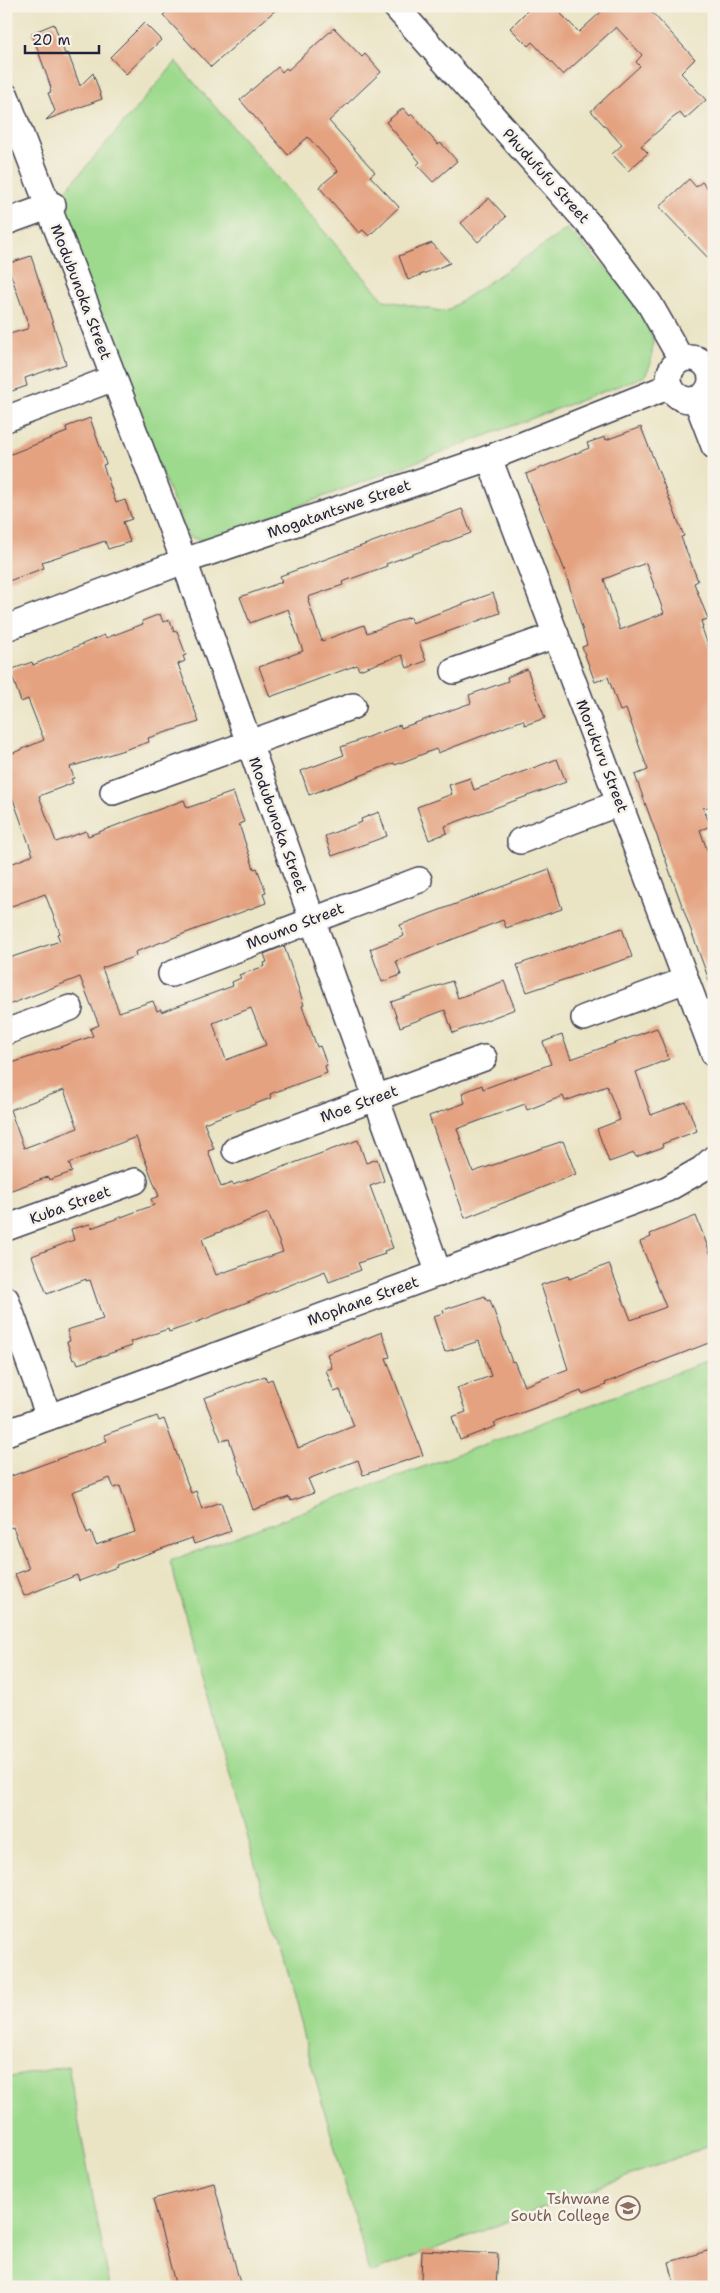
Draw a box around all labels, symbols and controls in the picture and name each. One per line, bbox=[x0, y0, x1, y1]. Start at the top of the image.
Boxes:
scale bar bbox=[25, 22, 99, 54]
text: 20 m bbox=[32, 30, 71, 50]
street label: Phudufufu Street bbox=[498, 124, 594, 228]
street label: Modubunoka Street bbox=[46, 221, 116, 363]
street label: Mogatantswe Street bbox=[265, 475, 413, 543]
street label: Morukuru Street bbox=[571, 697, 633, 815]
street label: Modubunoka Street bbox=[244, 754, 312, 896]
street label: Moumo Street bbox=[243, 898, 347, 954]
street label: Moe Street bbox=[317, 1081, 401, 1127]
street label: Kuba Street bbox=[27, 1181, 113, 1229]
street label: Mophane Street bbox=[305, 1272, 421, 1330]
place label: Tshwane South College bbox=[511, 2189, 610, 2226]
school or university icon: Tshwane South College bbox=[615, 2195, 641, 2221]

